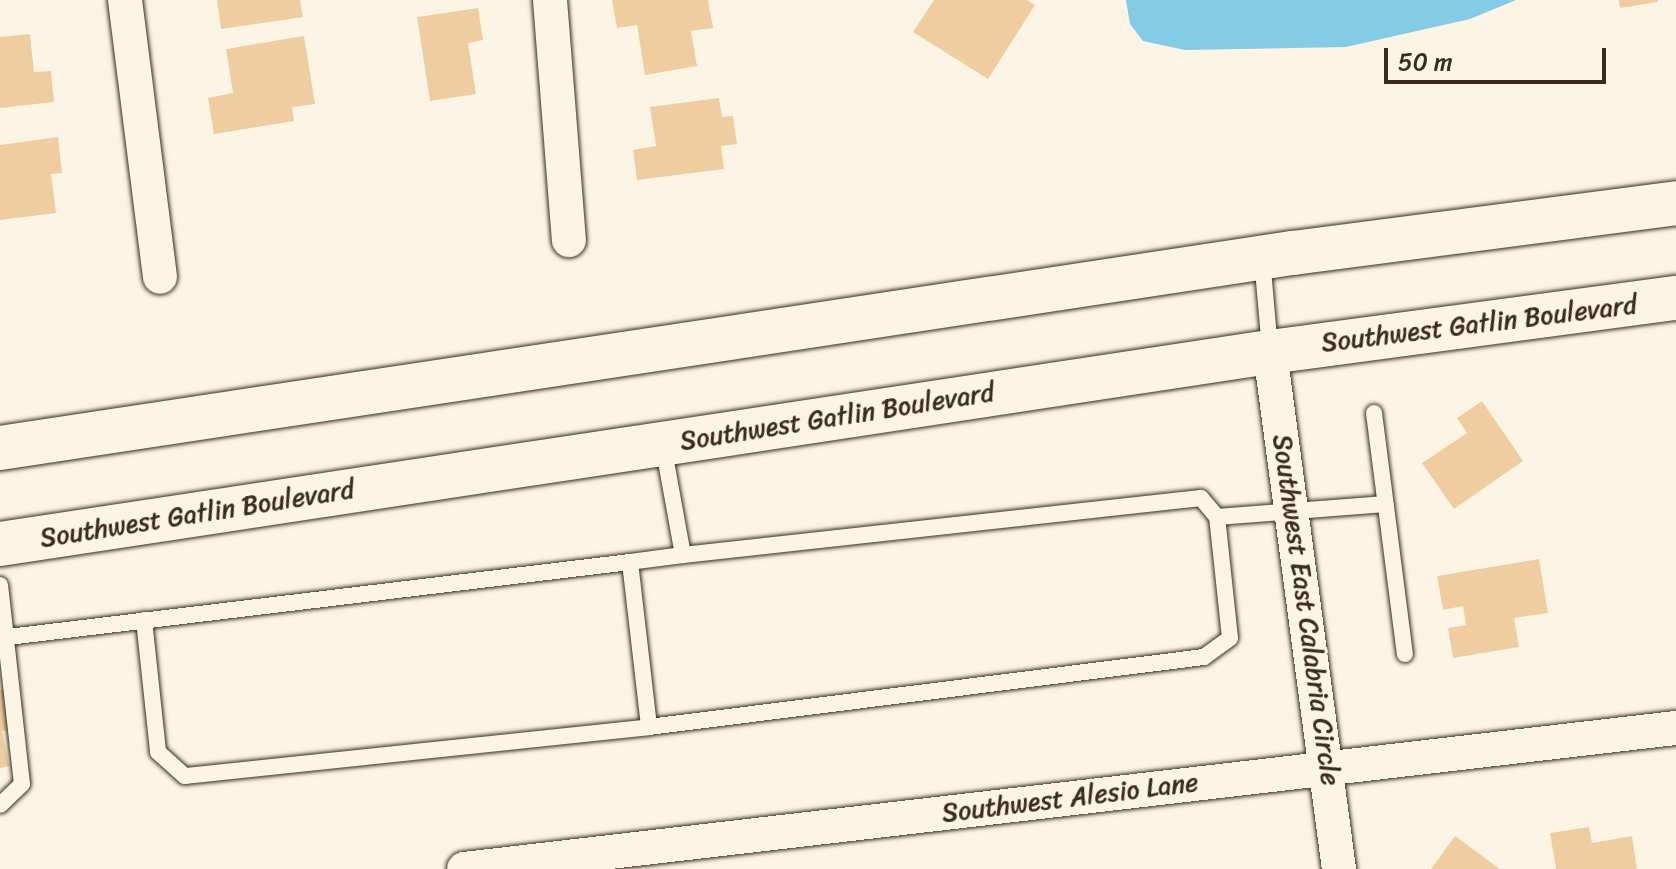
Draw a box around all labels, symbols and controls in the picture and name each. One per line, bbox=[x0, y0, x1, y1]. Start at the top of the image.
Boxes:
scale bar bbox=[1388, 32, 1610, 82]
text: 50 m bbox=[1398, 41, 1453, 83]
street label: Southwest Gatlin Boulevard bbox=[1319, 289, 1639, 359]
street label: Southwest Gatlin Boulevard bbox=[677, 377, 997, 457]
street label: Southwest East Calabria Circle bbox=[1266, 432, 1346, 788]
street label: Southwest Gatlin Boulevard bbox=[37, 474, 357, 554]
street label: Southwest Alesio Lane bbox=[940, 767, 1200, 829]

